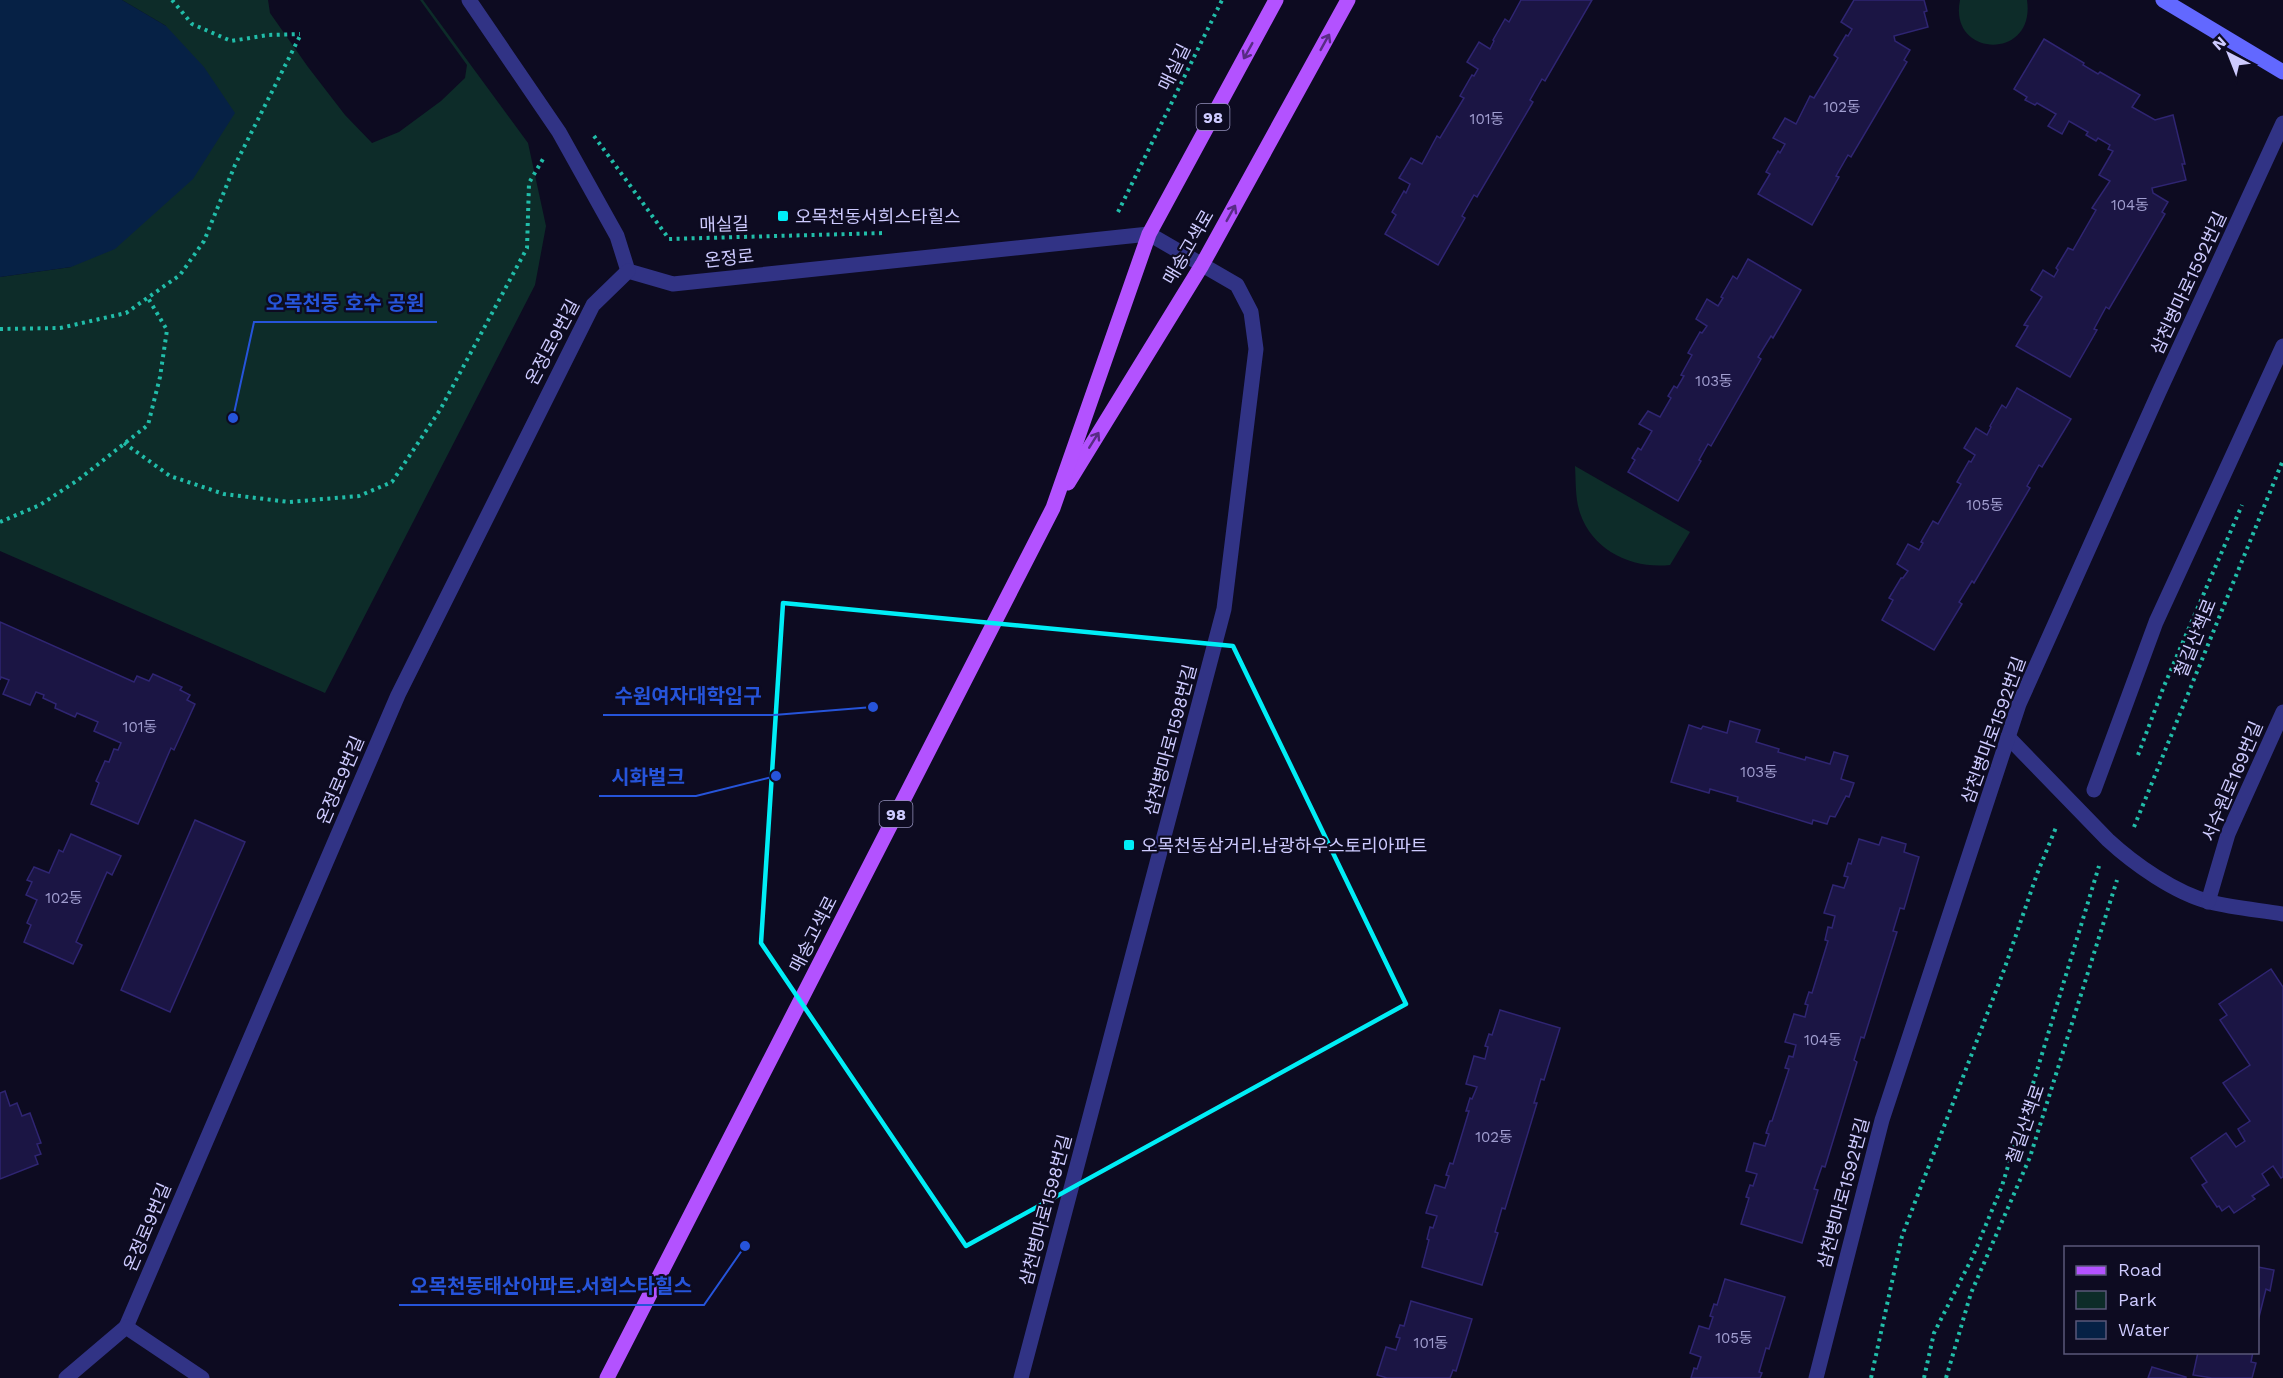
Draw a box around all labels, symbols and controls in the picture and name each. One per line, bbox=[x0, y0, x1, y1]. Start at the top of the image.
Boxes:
north arrow bbox=[2199, 24, 2259, 84]
text: N bbox=[2209, 32, 2230, 54]
one-way arrow bbox=[1320, 34, 1331, 52]
street label: 매실길 bbox=[1154, 40, 1194, 94]
one-way arrow bbox=[1242, 42, 1253, 60]
house number: 102동 bbox=[1823, 98, 1861, 116]
road number: 98 bbox=[1196, 104, 1230, 130]
house number: 101동 bbox=[1470, 110, 1504, 128]
house number: 104동 bbox=[2111, 196, 2149, 214]
one-way arrow bbox=[1225, 205, 1237, 222]
place label: 오목천동서희스타힐스 bbox=[795, 206, 961, 227]
street label: 매송고색로 bbox=[1158, 206, 1218, 288]
street label: 삼천병마로1592번길 bbox=[2146, 208, 2230, 358]
marker: 오목천동서희스타힐스 bbox=[776, 209, 790, 223]
street label: 매실길 bbox=[699, 213, 749, 235]
street label: 온정로 bbox=[703, 245, 755, 271]
callout: 오목천동 호수 공원 bbox=[254, 284, 437, 322]
text: 오목천동 호수 공원 bbox=[266, 291, 424, 315]
street label: 온정로9번길 bbox=[521, 296, 583, 388]
house number: 103동 bbox=[1695, 372, 1733, 390]
one-way arrow bbox=[1089, 432, 1101, 449]
house number: 105동 bbox=[1966, 496, 2004, 514]
street label: 철길산책로 bbox=[2170, 596, 2220, 680]
street label: 삼천병마로1592번길 bbox=[1957, 654, 2029, 806]
street label: 삼천병마로1598번길 bbox=[1140, 662, 1200, 818]
callout: 수원여자대학입구 bbox=[603, 677, 774, 715]
text: 수원여자대학입구 bbox=[614, 684, 762, 708]
house number: 101동 bbox=[123, 718, 157, 736]
street label: 서수원로169번길 bbox=[2197, 718, 2267, 844]
street label: 온정로9번길 bbox=[312, 733, 368, 827]
callout: 시화벌크 bbox=[599, 758, 696, 796]
house number: 103동 bbox=[1740, 763, 1778, 781]
text: 시화벌크 bbox=[611, 765, 685, 789]
road number: 98 bbox=[880, 801, 912, 827]
place label: 오목천동삼거리.남광하우스토리아파트 bbox=[1141, 835, 1427, 856]
marker: 오목천동삼거리.남광하우스토리아파트 bbox=[1122, 838, 1136, 852]
house number: 102동 bbox=[45, 889, 83, 907]
street label: 매송고색로 bbox=[785, 892, 841, 976]
house number: 104동 bbox=[1804, 1031, 1842, 1049]
street label: 철길산책로 bbox=[2002, 1081, 2048, 1167]
street label: 삼천병마로1592번길 bbox=[1813, 1115, 1873, 1271]
house number: 102동 bbox=[1475, 1128, 1513, 1146]
street label: 삼천병마로1598번길 bbox=[1015, 1132, 1075, 1288]
street label: 온정로9번길 bbox=[119, 1180, 175, 1274]
legend bbox=[2064, 1246, 2259, 1354]
text: Road bbox=[2118, 1259, 2162, 1280]
callout: 오목천동태산아파트.서희스타힐스 bbox=[399, 1267, 704, 1305]
text: 오목천동태산아파트.서희스타힐스 bbox=[410, 1274, 692, 1298]
text: Park bbox=[2118, 1289, 2157, 1310]
text: Water bbox=[2118, 1319, 2170, 1340]
house number: 105동 bbox=[1715, 1329, 1753, 1347]
house number: 101동 bbox=[1414, 1334, 1448, 1352]

